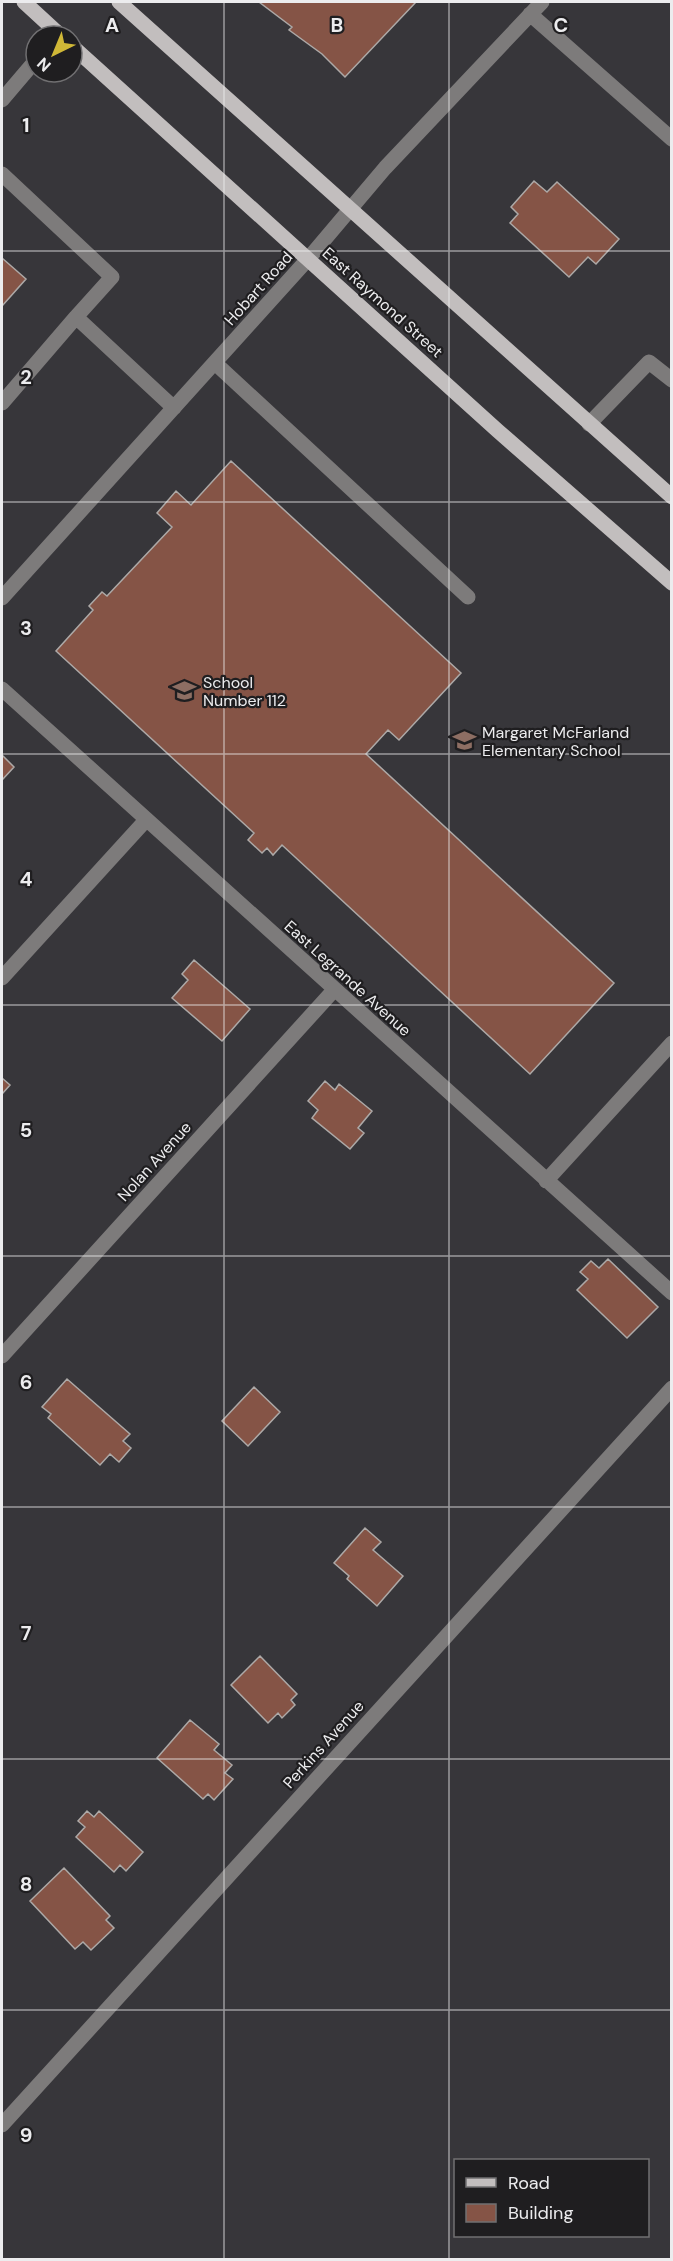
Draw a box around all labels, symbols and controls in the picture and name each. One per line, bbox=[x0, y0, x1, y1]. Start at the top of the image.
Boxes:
text: A bbox=[105, 12, 119, 38]
text: B bbox=[331, 12, 343, 38]
text: C bbox=[554, 12, 568, 38]
north arrow bbox=[24, 24, 84, 84]
text: N bbox=[33, 53, 56, 76]
text: 1 bbox=[22, 112, 30, 138]
street label: East Raymond Street bbox=[318, 243, 447, 362]
street label: Hobart Road bbox=[220, 247, 297, 330]
text: 2 bbox=[20, 364, 32, 390]
text: 3 bbox=[20, 615, 32, 641]
place label: School Number 112 bbox=[203, 672, 286, 711]
school or university icon: School Number 112 bbox=[172, 678, 198, 704]
place label: Margaret McFarland Elementary School bbox=[482, 722, 629, 761]
school or university icon: Margaret McFarland Elementary School bbox=[451, 728, 477, 754]
text: 4 bbox=[20, 866, 33, 892]
street label: East Legrande Avenue bbox=[280, 916, 415, 1041]
text: 5 bbox=[20, 1117, 32, 1143]
street label: Nolan Avenue bbox=[113, 1117, 196, 1206]
text: 6 bbox=[20, 1369, 32, 1395]
text: 7 bbox=[21, 1620, 32, 1646]
street label: Perkins Avenue bbox=[278, 1696, 369, 1793]
text: 8 bbox=[20, 1871, 32, 1897]
text: 9 bbox=[20, 2122, 32, 2148]
legend bbox=[454, 2159, 649, 2237]
text: Road bbox=[508, 2171, 550, 2195]
text: Building bbox=[508, 2201, 573, 2225]

